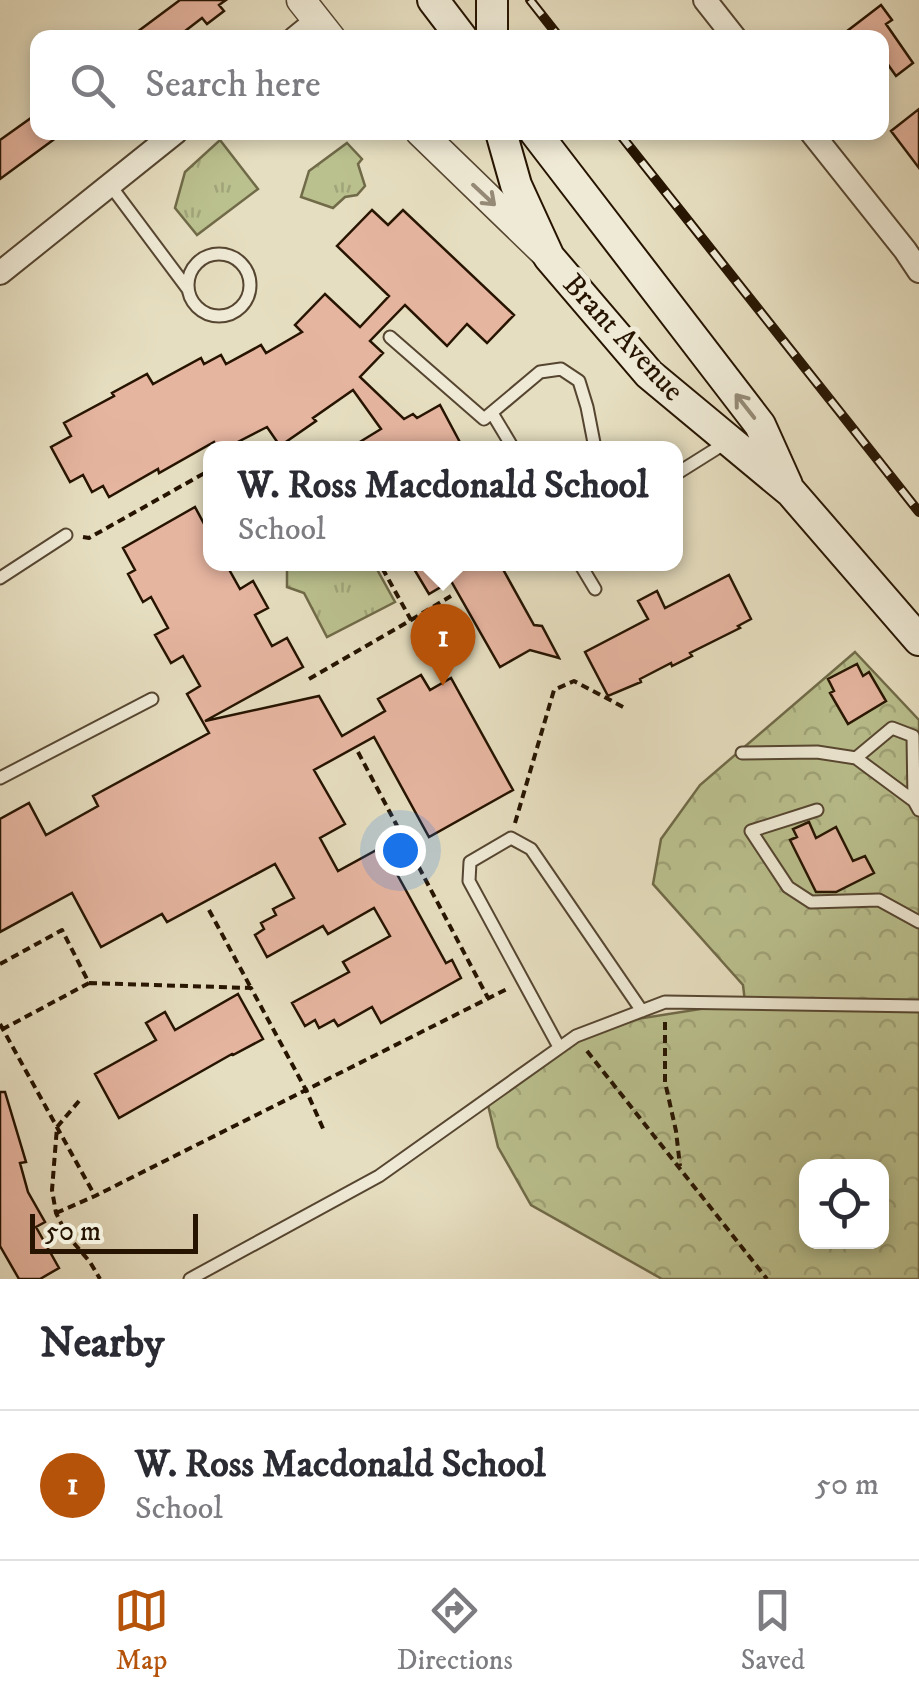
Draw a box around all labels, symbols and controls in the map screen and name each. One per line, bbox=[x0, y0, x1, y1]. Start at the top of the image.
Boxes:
search box bbox=[30, 30, 889, 140]
icon: search bbox=[65, 58, 120, 113]
text: Search here bbox=[145, 61, 321, 109]
one-way arrow bbox=[471, 183, 496, 206]
street label: Brant Avenue bbox=[555, 267, 691, 409]
one-way arrow bbox=[735, 393, 756, 420]
popup bbox=[203, 441, 683, 571]
text: W. Ross Macdonald School bbox=[238, 462, 648, 510]
text: School bbox=[238, 510, 325, 550]
pin: 1 bbox=[410, 604, 476, 686]
your location bbox=[375, 825, 426, 876]
map controls bbox=[799, 1159, 889, 1249]
button: locate bbox=[799, 1159, 889, 1249]
scale bar bbox=[30, 1209, 198, 1254]
text: 50 m bbox=[45, 1214, 101, 1249]
text: Nearby bbox=[40, 1318, 164, 1370]
text: W. Ross Macdonald School bbox=[135, 1441, 546, 1489]
text: 1 bbox=[67, 1465, 78, 1505]
text: 50 m bbox=[815, 1465, 879, 1505]
text: School bbox=[135, 1489, 223, 1529]
tab: Map bbox=[114, 1583, 169, 1678]
tab: Directions bbox=[397, 1583, 513, 1678]
tab: Saved bbox=[741, 1583, 805, 1678]

